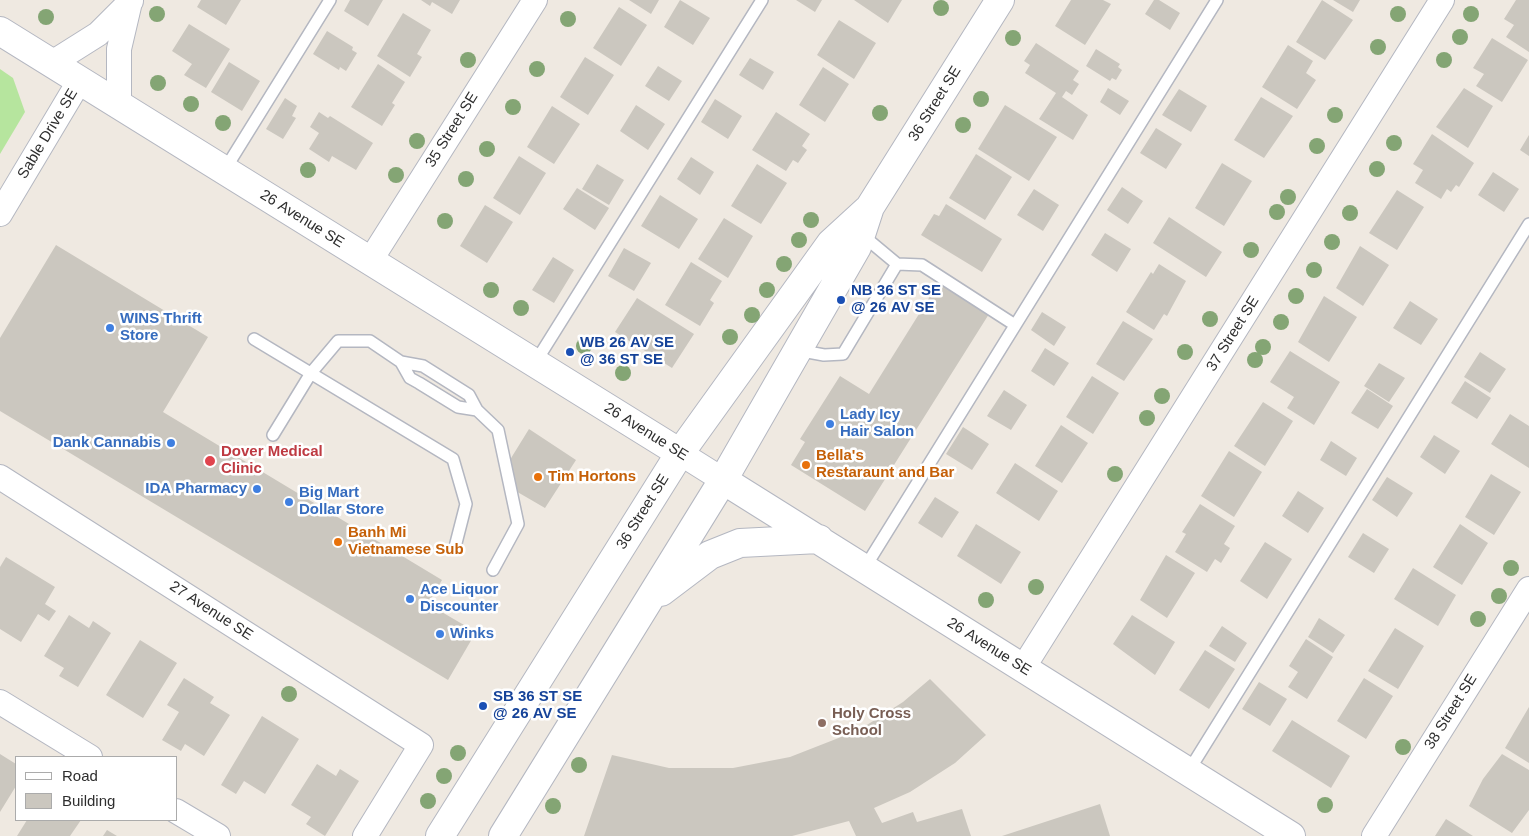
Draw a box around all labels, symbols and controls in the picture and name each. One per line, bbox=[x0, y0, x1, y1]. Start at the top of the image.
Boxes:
street label: 36 Street SE bbox=[905, 63, 965, 145]
street label: Sable Drive SE bbox=[14, 86, 82, 182]
street label: 35 Street SE bbox=[422, 89, 482, 171]
street label: 26 Avenue SE bbox=[257, 186, 347, 252]
place label: NB 36 ST SE @ 26 AV SE bbox=[851, 282, 941, 317]
street label: 37 Street SE bbox=[1203, 293, 1263, 375]
marker: NB 36 ST SE @ 26 AV SE bbox=[835, 294, 847, 306]
place label: WINS Thrift Store bbox=[120, 310, 202, 345]
marker: WINS Thrift Store bbox=[104, 322, 116, 334]
place label: WB 26 AV SE @ 36 ST SE bbox=[580, 334, 674, 369]
marker: WB 26 AV SE @ 36 ST SE bbox=[564, 346, 576, 358]
street label: 26 Avenue SE bbox=[601, 399, 691, 465]
place label: Lady Icy Hair Salon bbox=[840, 406, 914, 441]
marker: Lady Icy Hair Salon bbox=[824, 418, 836, 430]
place label: Dank Cannabis bbox=[53, 434, 161, 452]
marker: Dank Cannabis bbox=[165, 437, 177, 449]
place label: Dover Medical Clinic bbox=[221, 443, 323, 478]
place label: Bella's Restaraunt and Bar bbox=[816, 447, 954, 482]
marker: Dover Medical Clinic bbox=[203, 454, 217, 468]
marker: Bella's Restaraunt and Bar bbox=[800, 459, 812, 471]
place label: Tim Hortons bbox=[548, 468, 636, 486]
marker: Tim Hortons bbox=[532, 471, 544, 483]
street label: 36 Street SE bbox=[613, 471, 673, 553]
place label: IDA Pharmacy bbox=[145, 480, 247, 498]
marker: IDA Pharmacy bbox=[251, 483, 263, 495]
place label: Big Mart Dollar Store bbox=[299, 484, 384, 519]
marker: Big Mart Dollar Store bbox=[283, 496, 295, 508]
place label: Banh Mi Vietnamese Sub bbox=[348, 524, 464, 559]
marker: Banh Mi Vietnamese Sub bbox=[332, 536, 344, 548]
street label: 27 Avenue SE bbox=[166, 577, 256, 645]
place label: Ace Liquor Discounter bbox=[420, 581, 498, 616]
marker: Ace Liquor Discounter bbox=[404, 593, 416, 605]
street label: 26 Avenue SE bbox=[944, 614, 1034, 680]
place label: Winks bbox=[450, 625, 494, 643]
marker: Winks bbox=[434, 628, 446, 640]
street label: 38 Street SE bbox=[1421, 671, 1481, 753]
place label: SB 36 ST SE @ 26 AV SE bbox=[493, 688, 582, 723]
marker: SB 36 ST SE @ 26 AV SE bbox=[477, 700, 489, 712]
place label: Holy Cross School bbox=[832, 705, 911, 740]
marker: Holy Cross School bbox=[816, 717, 828, 729]
legend bbox=[15, 756, 178, 821]
text: Road bbox=[62, 767, 98, 784]
text: Building bbox=[62, 792, 115, 809]

